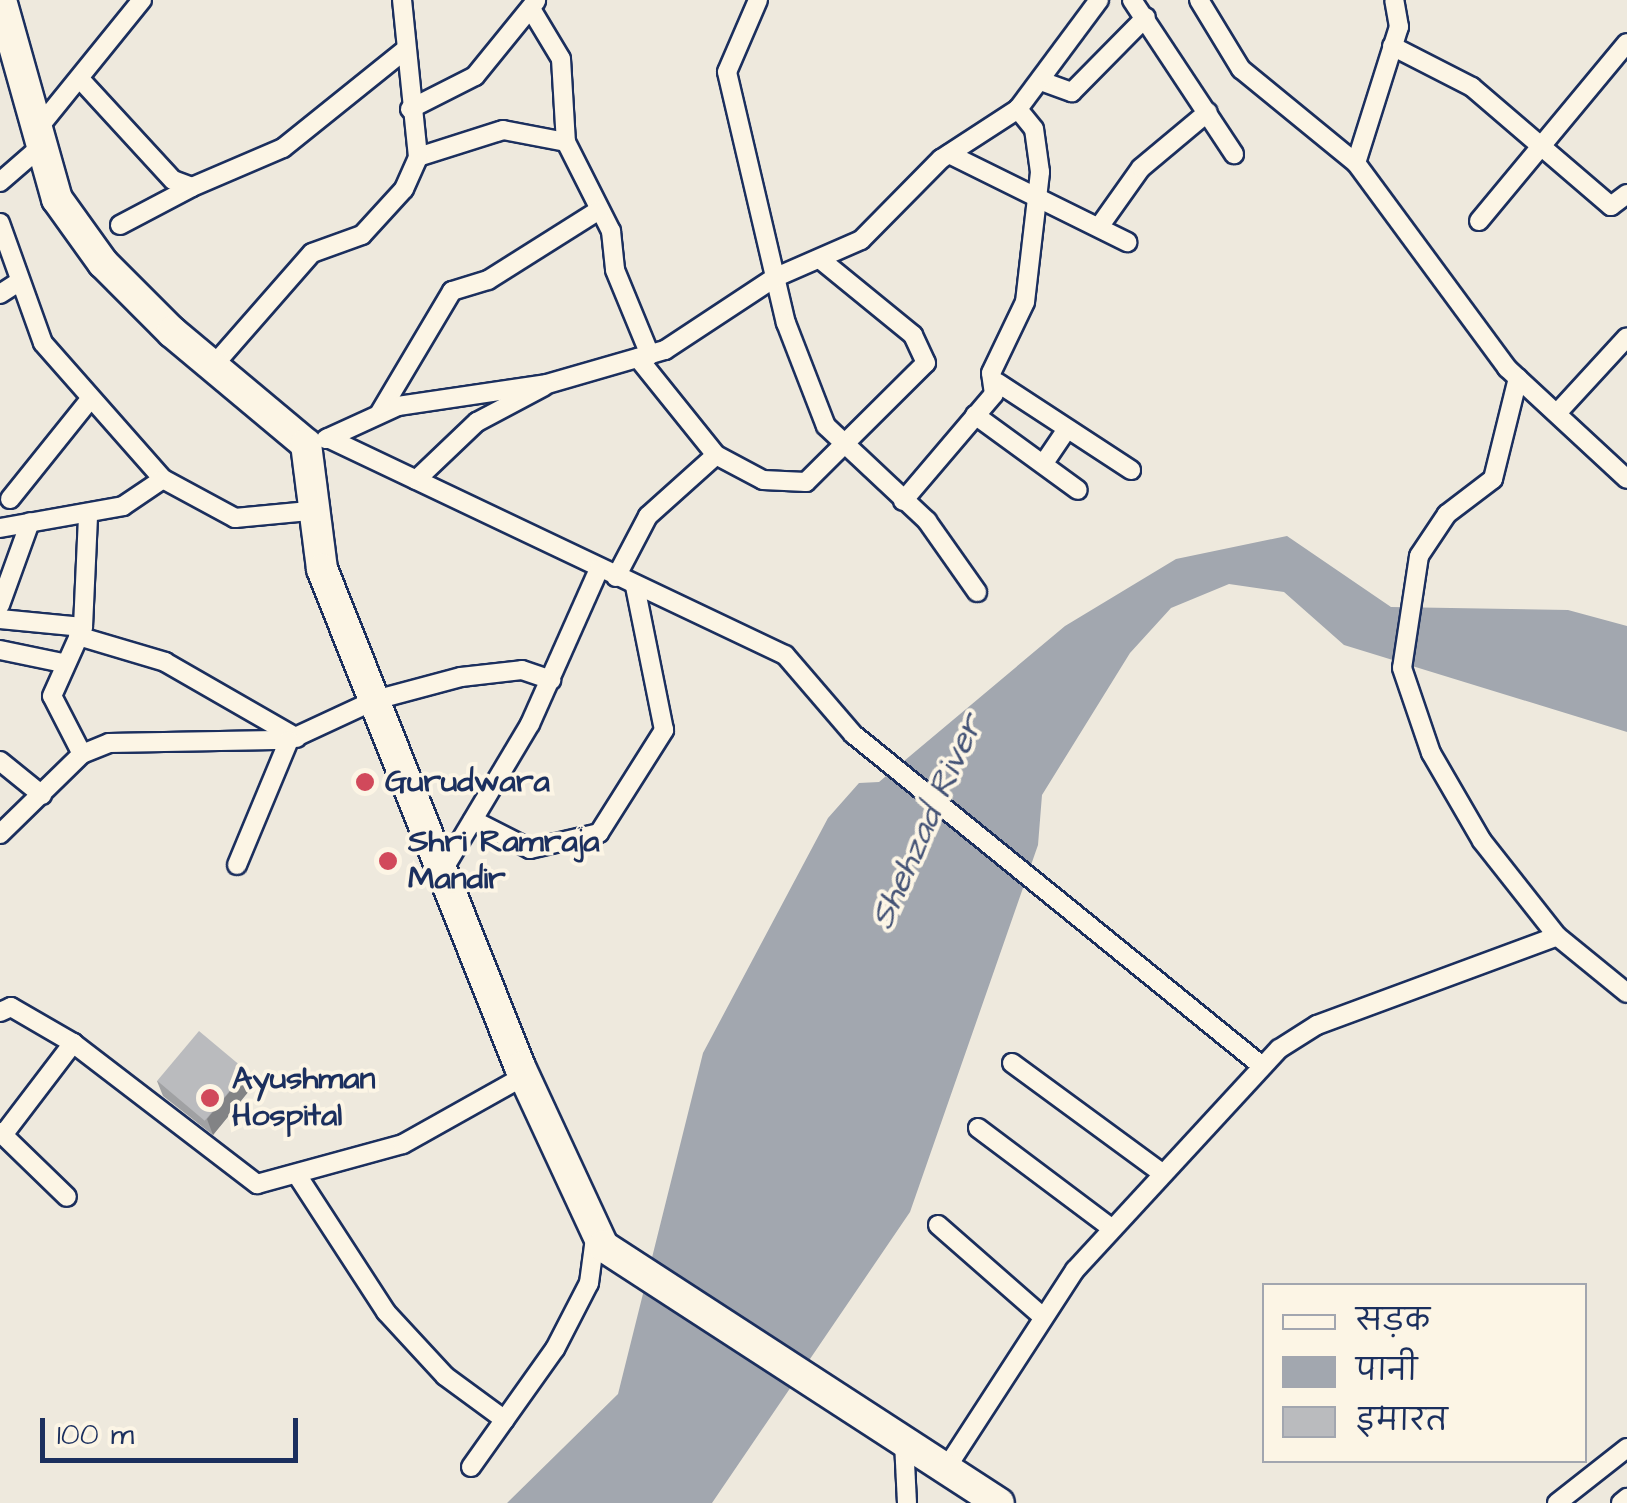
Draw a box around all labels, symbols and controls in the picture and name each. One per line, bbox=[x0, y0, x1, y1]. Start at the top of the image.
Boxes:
water label: Shehzad River bbox=[861, 708, 993, 936]
place label: Gurudwara bbox=[385, 763, 550, 801]
marker: Gurudwara bbox=[354, 771, 376, 793]
place label: Shri Ramraja Mandir bbox=[408, 824, 600, 899]
marker: Shri Ramraja Mandir bbox=[377, 850, 399, 872]
place label: Ayushman Hospital bbox=[232, 1061, 375, 1136]
marker: Ayushman Hospital bbox=[197, 1085, 223, 1111]
legend bbox=[1262, 1283, 1587, 1463]
text: सड़क bbox=[1356, 1300, 1430, 1342]
text: पानी bbox=[1356, 1350, 1417, 1392]
scale bar bbox=[45, 1398, 302, 1460]
text: इमारत bbox=[1356, 1400, 1448, 1442]
text: 100 m bbox=[57, 1414, 134, 1456]

